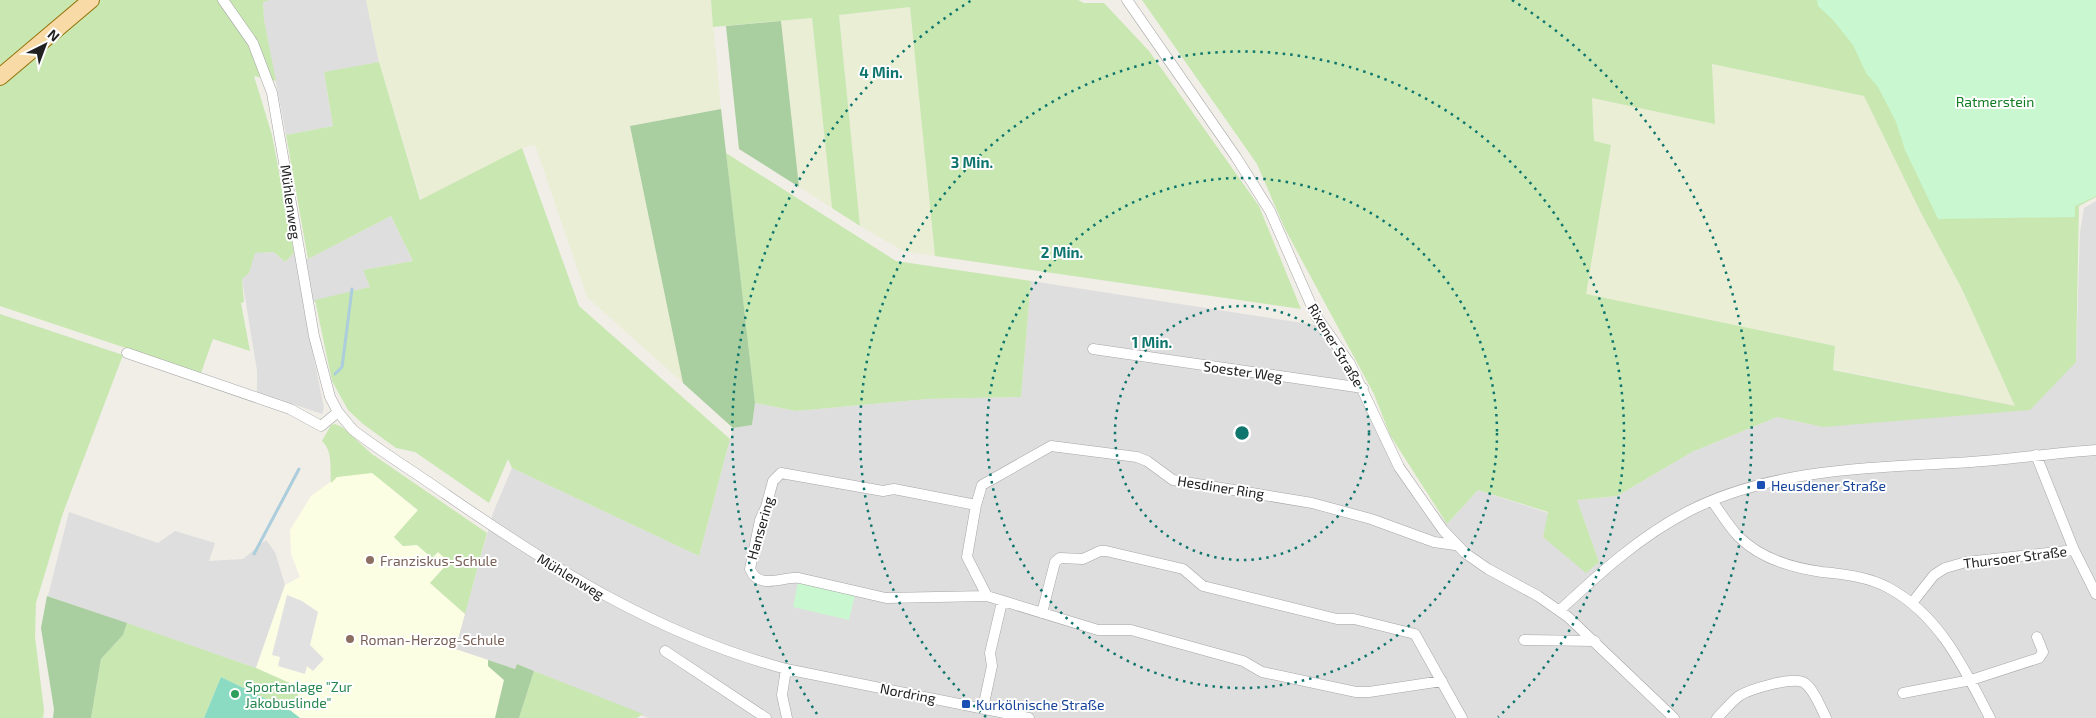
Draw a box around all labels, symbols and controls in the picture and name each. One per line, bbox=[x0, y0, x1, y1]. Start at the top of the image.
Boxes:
north arrow bbox=[20, 20, 70, 70]
text: N bbox=[45, 25, 63, 45]
text: 4 Min. bbox=[859, 63, 903, 81]
park label: Ratmerstein bbox=[1956, 93, 2034, 110]
text: 3 Min. bbox=[951, 153, 993, 171]
street label: Mühlenweg bbox=[277, 164, 305, 241]
text: 2 Min. bbox=[1041, 243, 1083, 261]
street label: Rixener Straße bbox=[1304, 300, 1368, 390]
text: 1 Min. bbox=[1132, 333, 1172, 351]
street label: Soester Weg bbox=[1202, 357, 1284, 385]
centre of rings bbox=[1233, 424, 1251, 442]
street label: Hesdiner Ring bbox=[1176, 472, 1266, 502]
place label: Heusdener Straße bbox=[1771, 477, 1886, 494]
marker: Heusdener Straße bbox=[1755, 479, 1767, 491]
street label: Hansering bbox=[743, 494, 777, 562]
street label: Thursoer Straße bbox=[1962, 542, 2068, 572]
street label: Mühlenweg bbox=[534, 549, 608, 603]
place label: Franziskus-Schule bbox=[380, 552, 497, 569]
marker: Franziskus-Schule bbox=[364, 554, 376, 566]
place label: Roman-Herzog-Schule bbox=[360, 631, 505, 648]
marker: Roman-Herzog-Schule bbox=[344, 633, 356, 645]
place label: Sportanlage "Zur Jakobuslinde" bbox=[245, 678, 353, 711]
street label: Nordring bbox=[879, 679, 937, 707]
marker: Sportanlage "Zur Jakobuslinde" bbox=[229, 688, 241, 700]
place label: Kurkölnische Straße bbox=[976, 696, 1105, 713]
marker: Kurkölnische Straße bbox=[960, 698, 972, 710]

